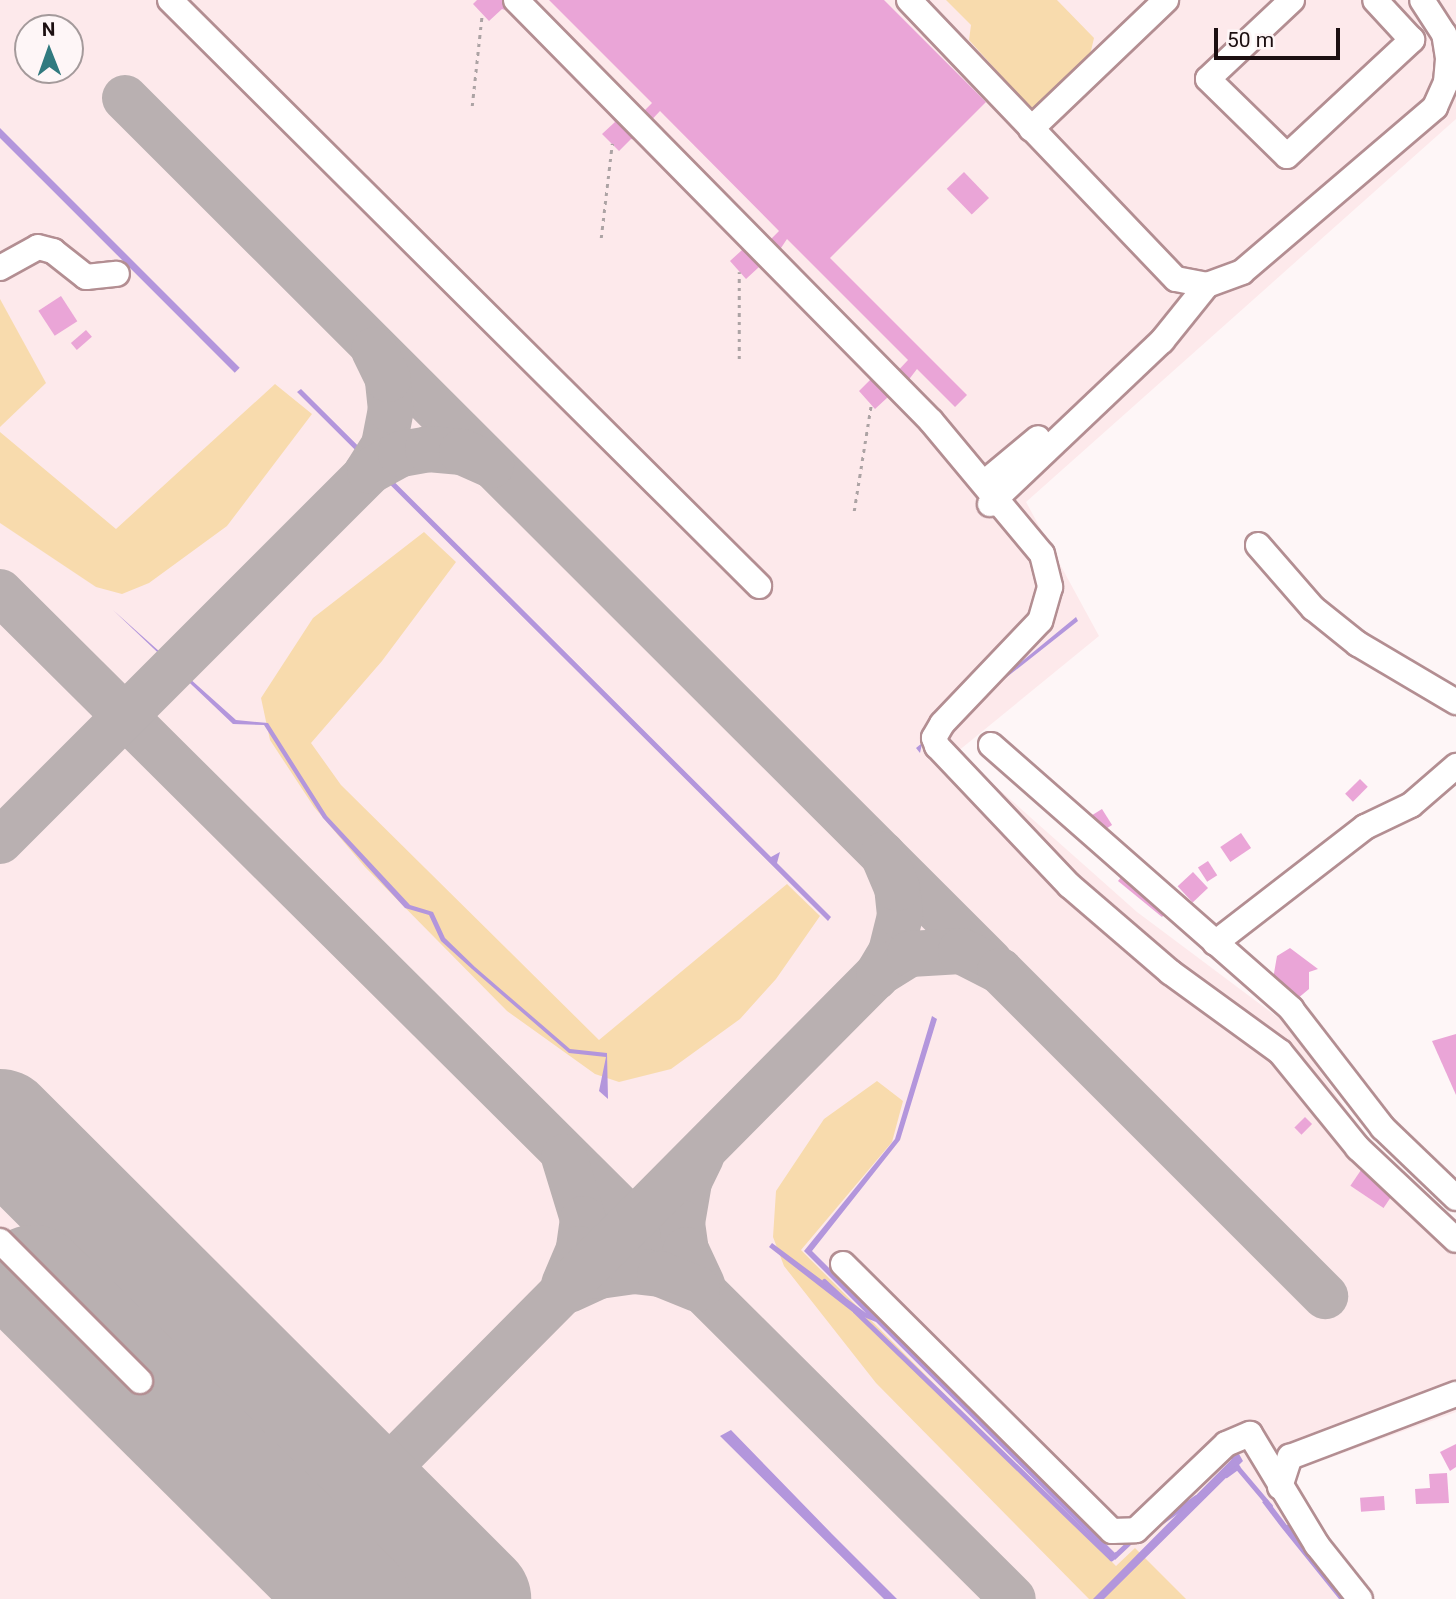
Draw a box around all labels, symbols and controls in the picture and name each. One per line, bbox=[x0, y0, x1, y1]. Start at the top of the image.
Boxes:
north arrow bbox=[14, 14, 84, 84]
scale bar bbox=[1218, 14, 1344, 58]
text: N bbox=[42, 18, 56, 41]
text: 50 m bbox=[1227, 28, 1274, 52]

